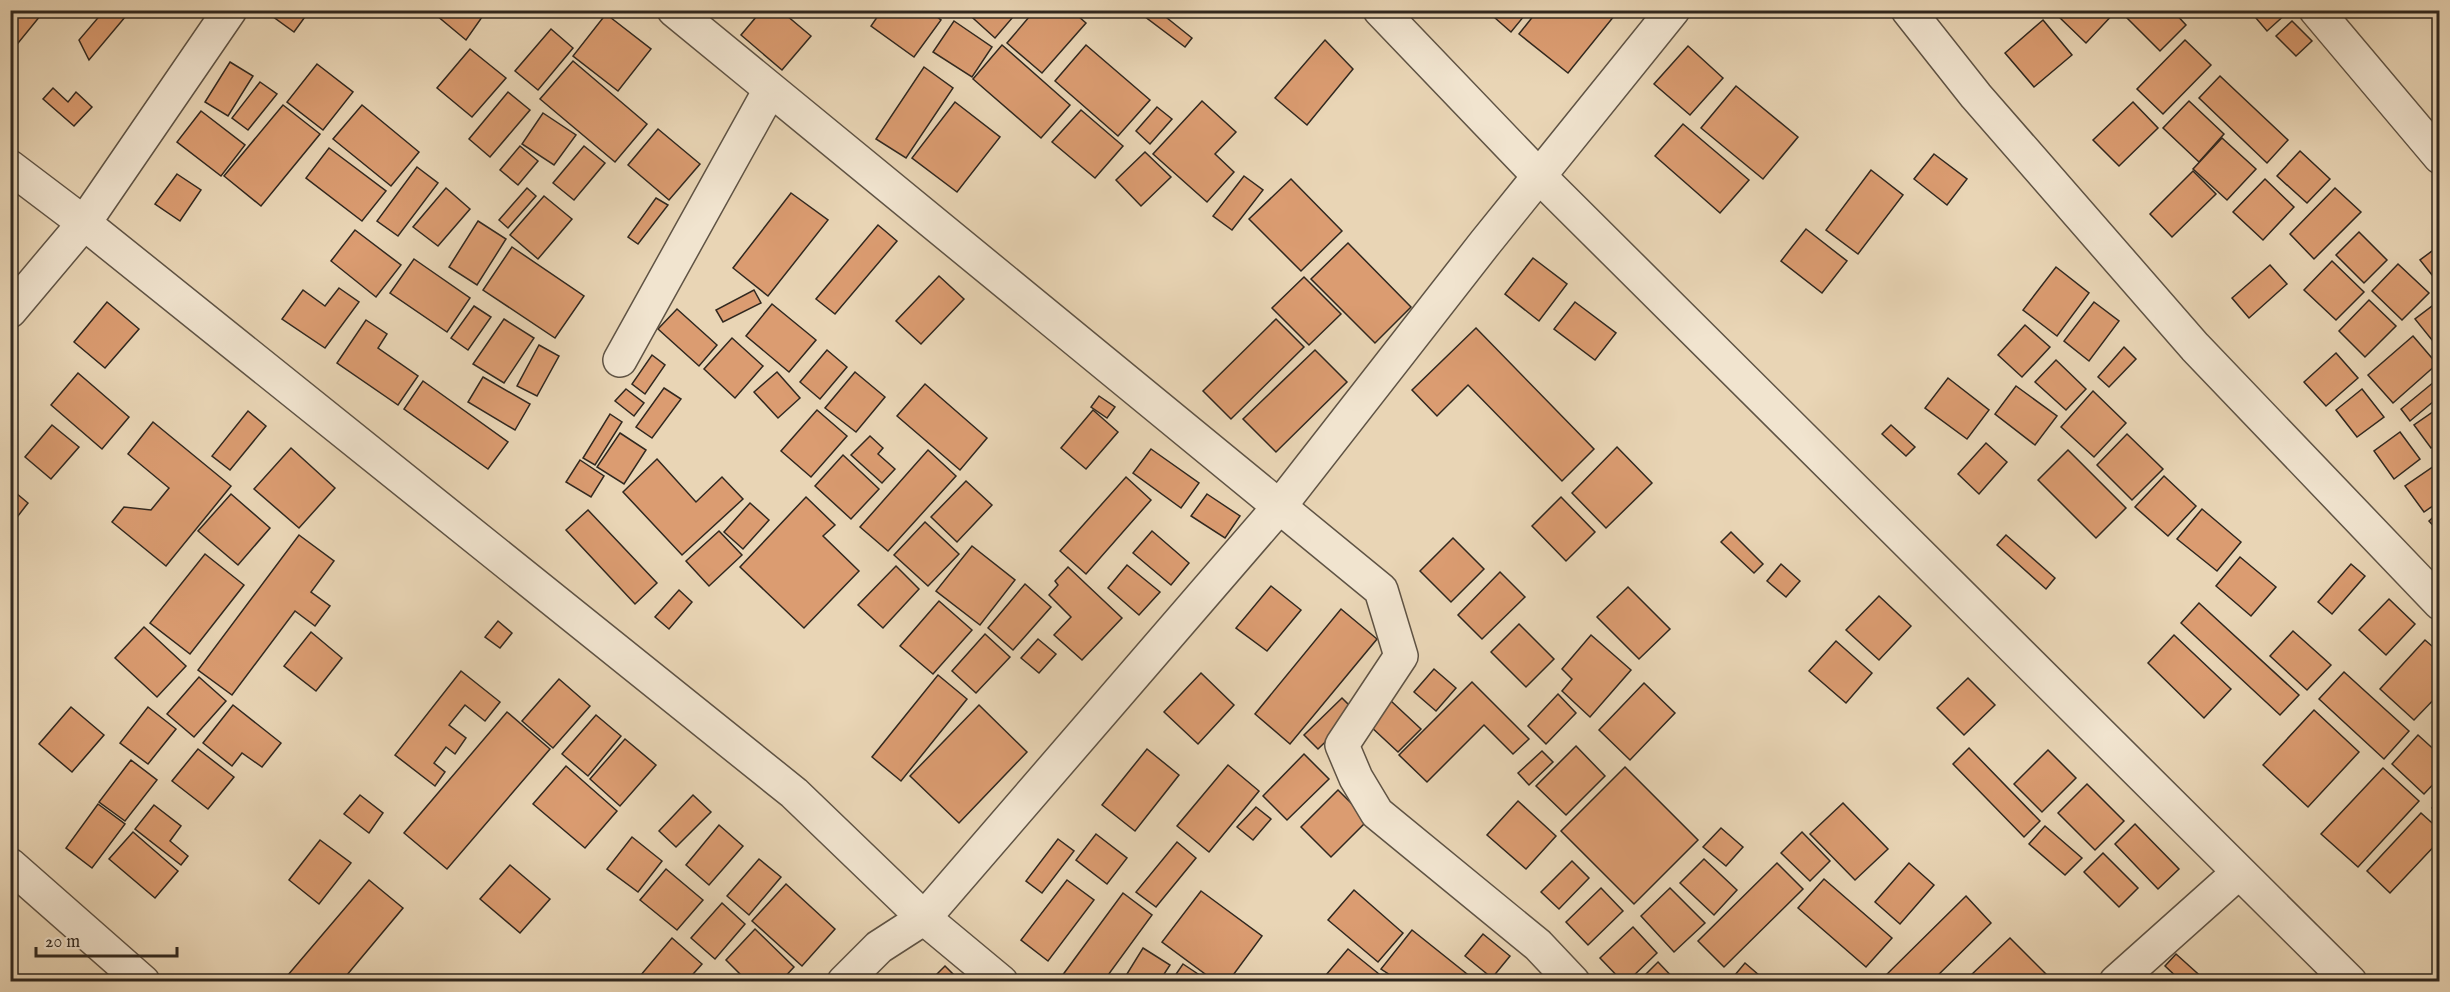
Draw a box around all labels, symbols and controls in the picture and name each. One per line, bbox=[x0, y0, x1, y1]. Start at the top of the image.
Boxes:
scale bar bbox=[36, 920, 177, 958]
text: 20 m bbox=[45, 931, 80, 954]

